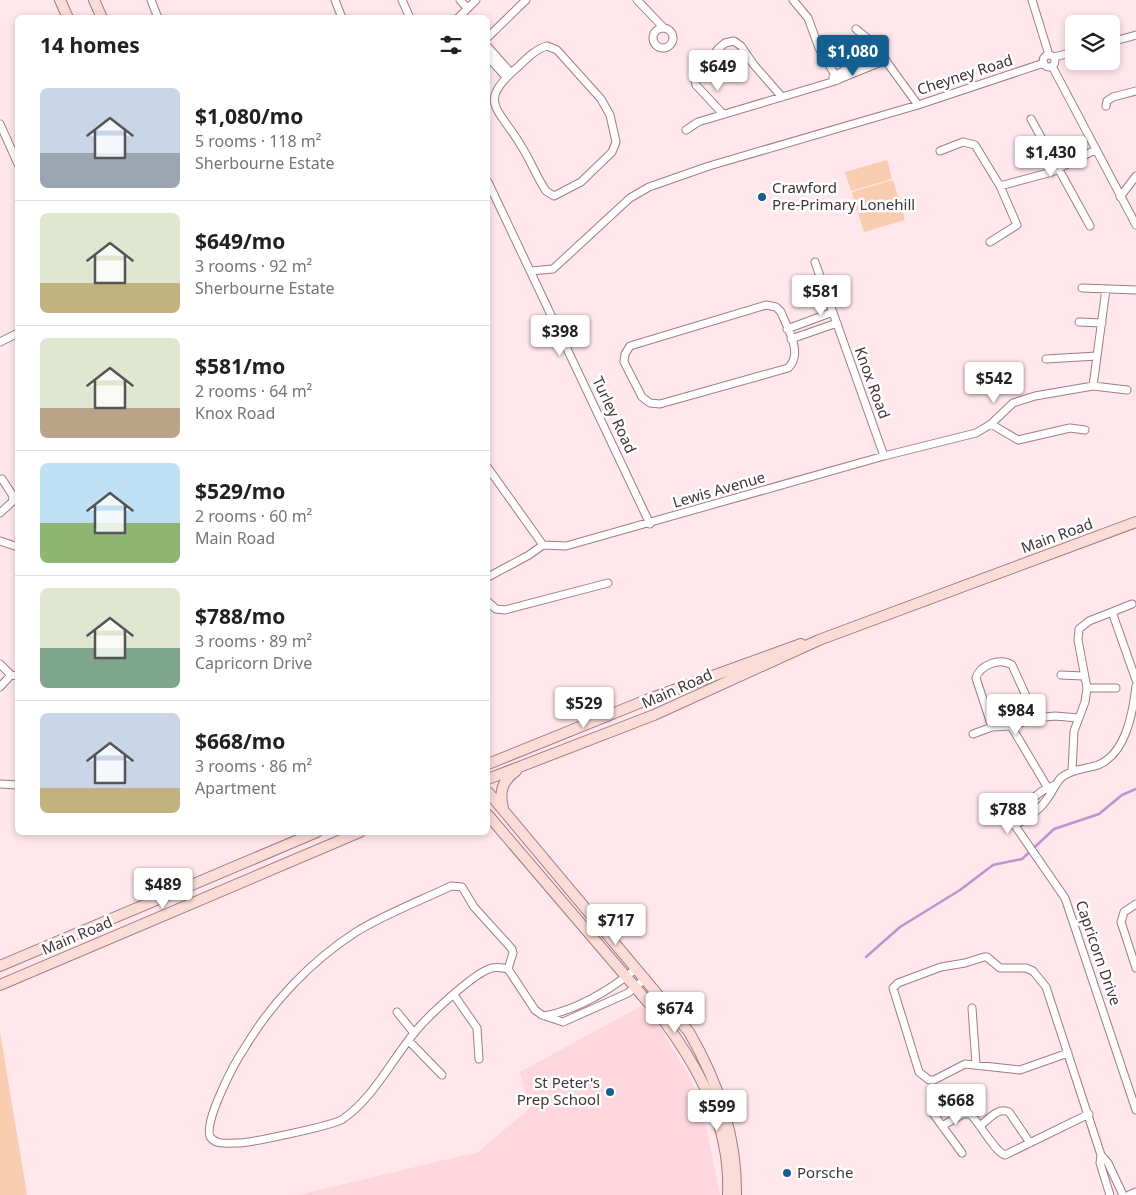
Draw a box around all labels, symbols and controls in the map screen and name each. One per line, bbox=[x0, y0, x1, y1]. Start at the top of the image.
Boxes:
map controls bbox=[1065, 15, 1120, 70]
button: layers bbox=[1065, 15, 1120, 70]
text: 14 homes bbox=[40, 31, 140, 59]
icon: filters bbox=[437, 31, 465, 59]
pin: $1,080 bbox=[812, 34, 894, 77]
text: $1,080 bbox=[828, 40, 878, 62]
pin: $649 bbox=[688, 49, 748, 92]
street label: Cheyney Road bbox=[914, 49, 1015, 99]
text: $649 bbox=[700, 55, 736, 77]
text: $1,080/mo bbox=[195, 102, 303, 130]
icon: home bbox=[80, 108, 140, 168]
text: 5 rooms · 118 m² bbox=[195, 130, 321, 152]
pin: $1,430 bbox=[1010, 136, 1092, 178]
text: $1,430 bbox=[1026, 141, 1076, 163]
text: Sherbourne Estate bbox=[195, 152, 335, 174]
place label: Crawford Pre-Primary Lonehill bbox=[772, 177, 915, 214]
marker: Crawford Pre-Primary Lonehill bbox=[756, 191, 768, 203]
text: $649/mo bbox=[195, 227, 285, 255]
icon: home bbox=[80, 233, 140, 293]
text: 3 rooms · 92 m² bbox=[195, 255, 312, 277]
pin: $581 bbox=[791, 274, 851, 317]
text: Sherbourne Estate bbox=[195, 277, 335, 299]
text: $581 bbox=[803, 280, 839, 302]
pin: $398 bbox=[530, 314, 590, 357]
text: $398 bbox=[542, 320, 578, 342]
street label: Knox Road bbox=[851, 344, 895, 421]
text: $581/mo bbox=[195, 352, 285, 380]
icon: home bbox=[80, 358, 140, 418]
pin: $542 bbox=[964, 362, 1024, 404]
text: $542 bbox=[976, 367, 1012, 389]
street label: Turley Road bbox=[588, 373, 641, 456]
text: 2 rooms · 64 m² bbox=[195, 380, 312, 402]
text: Knox Road bbox=[195, 402, 275, 424]
street label: Lewis Avenue bbox=[670, 466, 767, 512]
text: $529/mo bbox=[195, 477, 285, 505]
icon: home bbox=[80, 483, 140, 543]
text: 2 rooms · 60 m² bbox=[195, 505, 312, 527]
street label: Main Road bbox=[1018, 513, 1095, 557]
text: Main Road bbox=[195, 527, 275, 549]
text: $788/mo bbox=[195, 602, 285, 630]
icon: home bbox=[80, 608, 140, 668]
text: 3 rooms · 89 m² bbox=[195, 630, 312, 652]
text: Capricorn Drive bbox=[195, 652, 312, 674]
street label: Main Road bbox=[638, 664, 715, 712]
pin: $529 bbox=[554, 686, 614, 729]
text: $529 bbox=[566, 692, 602, 714]
pin: $984 bbox=[986, 694, 1046, 736]
text: $984 bbox=[998, 699, 1034, 721]
text: $668/mo bbox=[195, 727, 285, 755]
icon: home bbox=[80, 733, 140, 793]
text: 3 rooms · 86 m² bbox=[195, 755, 312, 777]
text: Apartment bbox=[195, 777, 276, 799]
pin: $788 bbox=[978, 792, 1038, 835]
text: $788 bbox=[990, 798, 1026, 820]
pin: $489 bbox=[133, 868, 193, 910]
text: $489 bbox=[145, 873, 181, 895]
street label: Capricorn Drive bbox=[1072, 897, 1126, 1008]
pin: $717 bbox=[586, 904, 646, 946]
text: $717 bbox=[598, 909, 634, 931]
street label: Main Road bbox=[38, 911, 115, 959]
pin: $674 bbox=[645, 992, 705, 1034]
text: $674 bbox=[657, 997, 693, 1019]
place label: St Peter's Prep School bbox=[517, 1072, 600, 1109]
pin: $668 bbox=[926, 1084, 986, 1126]
marker: St Peter's Prep School bbox=[604, 1086, 616, 1098]
text: $668 bbox=[938, 1089, 974, 1111]
pin: $599 bbox=[687, 1090, 747, 1132]
text: $599 bbox=[699, 1095, 735, 1117]
place label: Porsche bbox=[797, 1162, 853, 1182]
marker: Porsche bbox=[781, 1167, 793, 1179]

